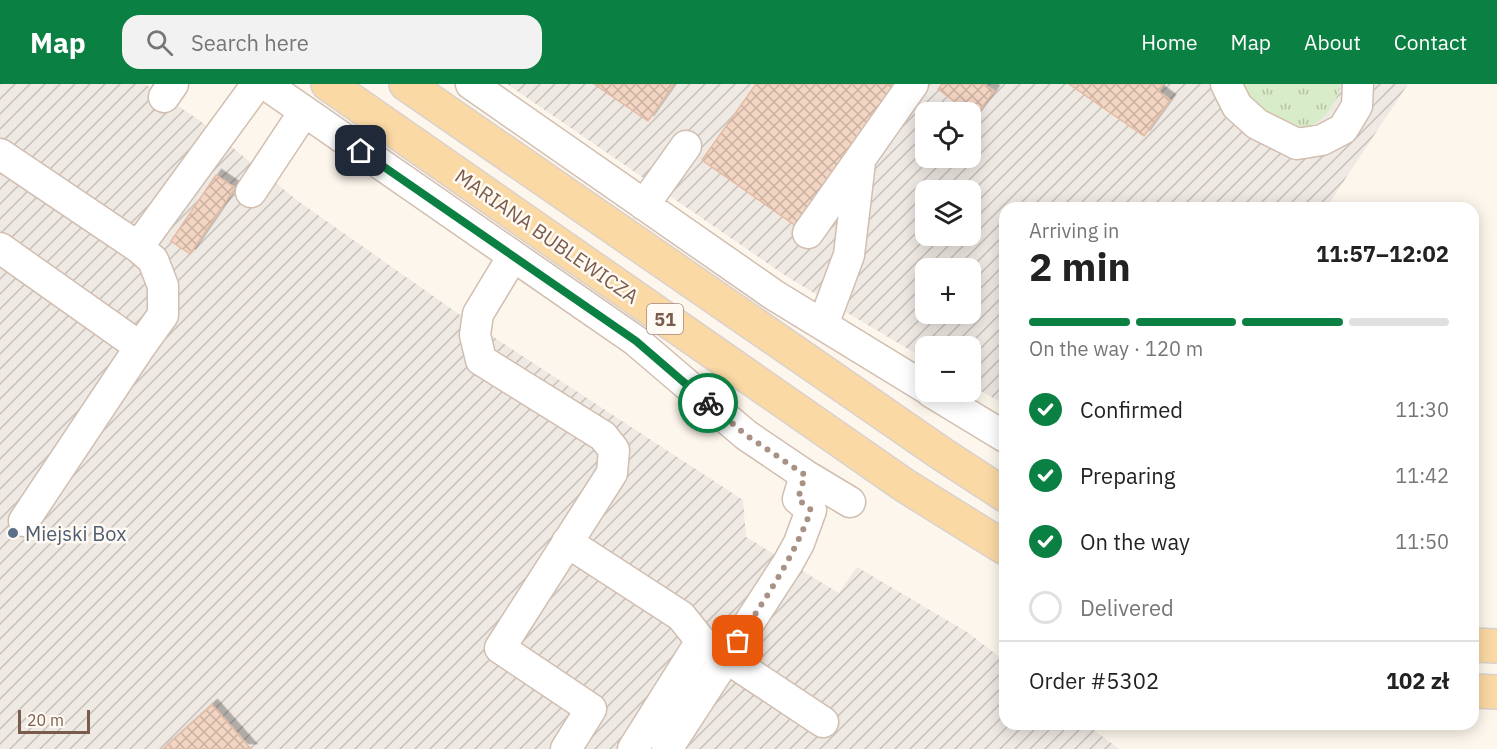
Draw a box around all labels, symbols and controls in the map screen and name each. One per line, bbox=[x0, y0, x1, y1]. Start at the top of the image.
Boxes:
search box bbox=[122, 15, 542, 69]
text: Map bbox=[30, 24, 86, 61]
icon: search bbox=[143, 26, 176, 59]
text: Search here bbox=[191, 28, 309, 57]
text: Home bbox=[1141, 28, 1198, 56]
text: Map bbox=[1231, 28, 1271, 56]
text: About bbox=[1304, 28, 1361, 56]
text: Contact bbox=[1394, 28, 1467, 56]
map controls bbox=[915, 102, 981, 402]
button: locate bbox=[915, 102, 981, 168]
pin bbox=[335, 125, 386, 176]
icon: home bbox=[344, 134, 377, 167]
street label: MARIANA BUBLEWICZA bbox=[450, 162, 644, 310]
button: layers bbox=[915, 180, 981, 246]
text: Arriving in bbox=[1029, 217, 1119, 244]
text: 11:57–12:02 bbox=[1316, 239, 1449, 268]
text: 2 min bbox=[1029, 241, 1131, 292]
button: + bbox=[915, 258, 981, 324]
road number: 51 bbox=[647, 304, 683, 334]
text: On the way · 120 m bbox=[1029, 335, 1203, 362]
button: − bbox=[915, 336, 981, 402]
courier bbox=[678, 373, 738, 433]
icon: bike bbox=[692, 387, 725, 420]
icon: check bbox=[1029, 393, 1062, 426]
text: Confirmed bbox=[1080, 395, 1183, 424]
text: 11:30 bbox=[1395, 396, 1449, 423]
icon: check bbox=[1029, 459, 1062, 492]
text: Preparing bbox=[1080, 461, 1175, 490]
text: 11:42 bbox=[1395, 462, 1449, 489]
place label: Miejski Box bbox=[25, 520, 126, 547]
icon: check bbox=[1029, 525, 1062, 558]
marker: Miejski Box bbox=[6, 526, 20, 540]
text: On the way bbox=[1080, 527, 1190, 556]
text: 11:50 bbox=[1395, 528, 1449, 555]
text: Delivered bbox=[1080, 593, 1174, 622]
pin bbox=[712, 615, 763, 666]
icon: bag bbox=[721, 624, 754, 657]
text: Order #5302 bbox=[1029, 666, 1159, 695]
text: 102 zł bbox=[1386, 666, 1449, 695]
scale bar bbox=[18, 707, 90, 734]
text: 20 m bbox=[27, 710, 64, 730]

